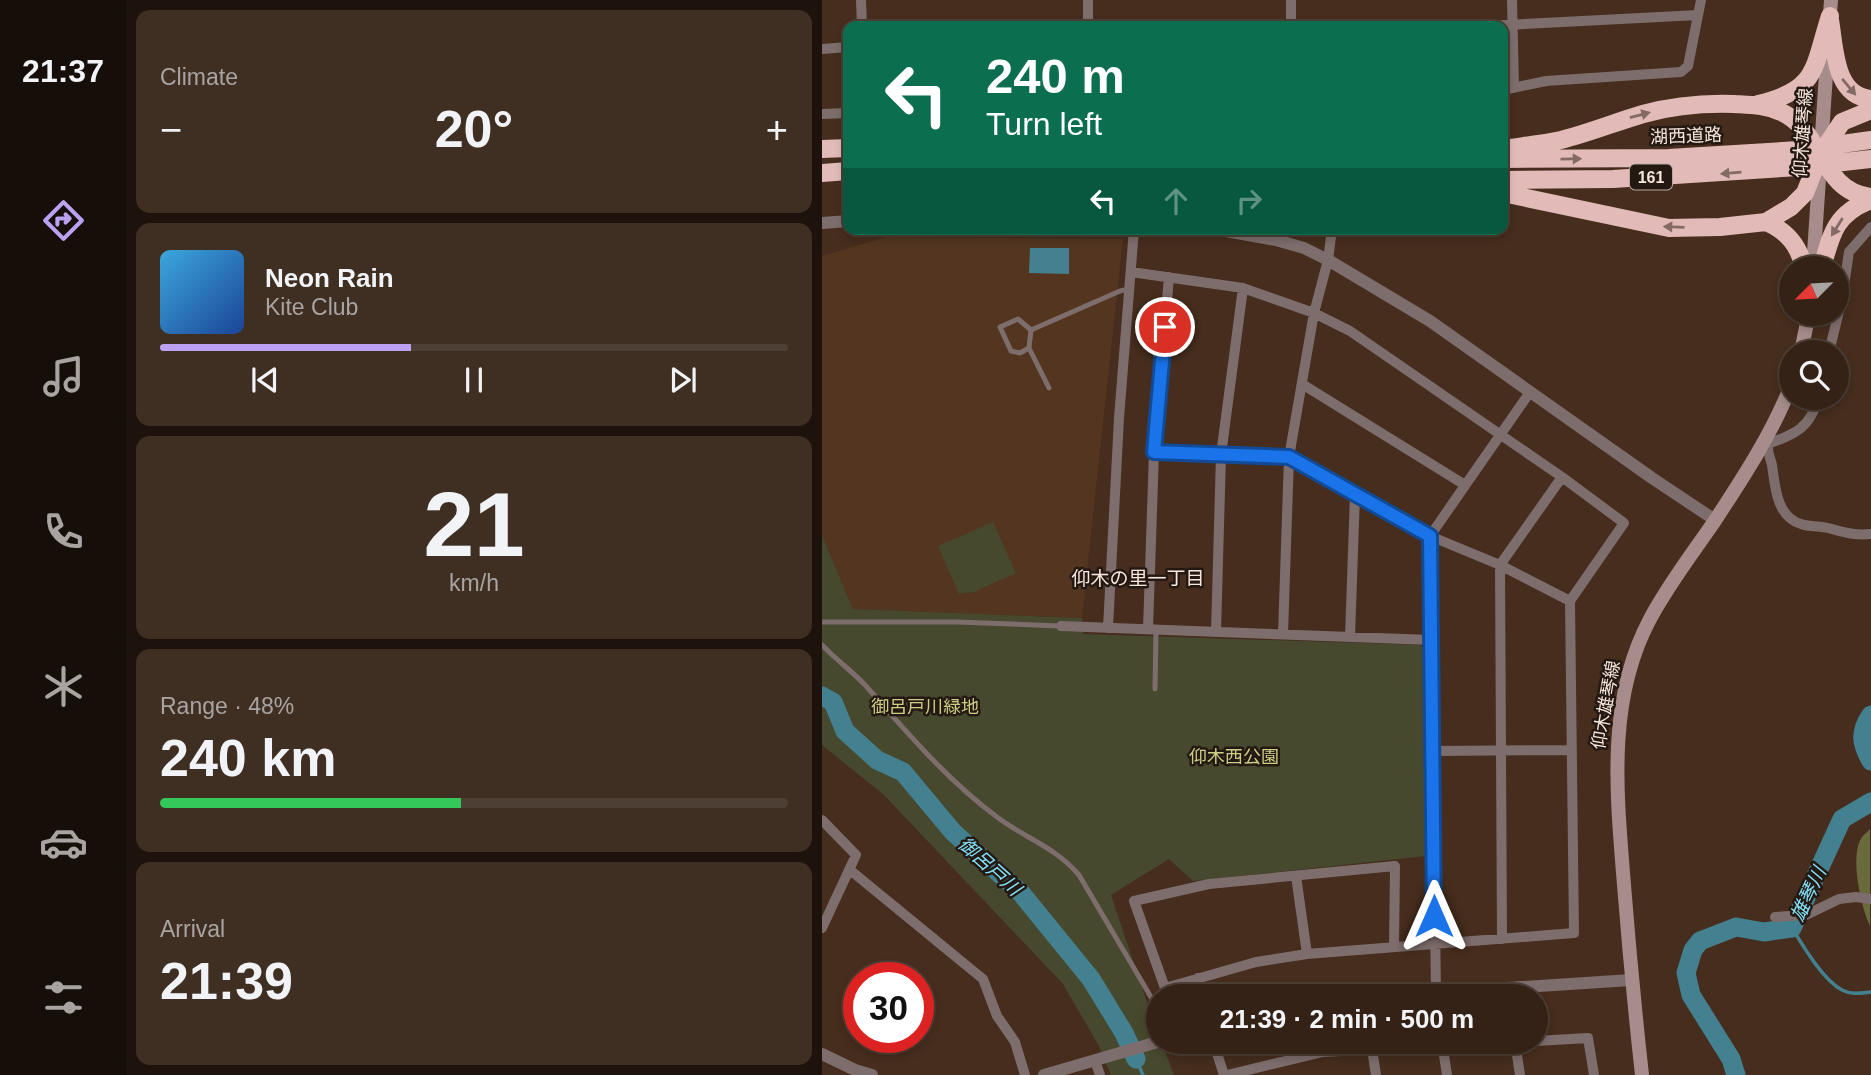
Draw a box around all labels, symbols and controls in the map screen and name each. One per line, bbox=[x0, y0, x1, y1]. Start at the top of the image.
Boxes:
icon: left bbox=[871, 49, 962, 140]
text: 240 m bbox=[986, 49, 1125, 103]
text: 21:37 bbox=[22, 53, 104, 89]
text: Climate bbox=[160, 64, 238, 90]
one-way arrow bbox=[1842, 78, 1857, 96]
street label: 仰木雄琴線 bbox=[1790, 87, 1816, 179]
text: 20° bbox=[435, 100, 513, 158]
text: Turn left bbox=[986, 106, 1102, 142]
text: − bbox=[160, 109, 182, 151]
text: + bbox=[766, 109, 788, 151]
one-way arrow bbox=[1630, 110, 1651, 120]
street label: 湖西道路 bbox=[1650, 125, 1722, 147]
one-way arrow bbox=[1560, 154, 1582, 165]
road number: 161 bbox=[1630, 164, 1672, 190]
one-way arrow bbox=[1720, 168, 1742, 179]
icon: left bbox=[1084, 182, 1122, 220]
icon: ahead bbox=[1157, 182, 1195, 220]
icon: right bbox=[1230, 182, 1268, 220]
icon: directions bbox=[39, 196, 88, 245]
one-way arrow bbox=[1830, 217, 1843, 236]
one-way arrow bbox=[1662, 222, 1684, 233]
north arrow bbox=[1779, 256, 1849, 326]
map controls bbox=[1779, 256, 1849, 410]
text: Neon Rain bbox=[265, 263, 394, 293]
text: Kite Club bbox=[265, 294, 358, 320]
pin bbox=[1135, 297, 1195, 357]
icon: arrive bbox=[1146, 308, 1184, 346]
button: search bbox=[1779, 340, 1849, 410]
icon: music bbox=[39, 352, 88, 401]
icon: previous bbox=[246, 361, 284, 399]
icon: pause bbox=[455, 361, 493, 399]
icon: next bbox=[664, 361, 702, 399]
text: 21 bbox=[423, 474, 525, 575]
icon: phone bbox=[39, 507, 88, 556]
district label: 仰木の里一丁目 bbox=[1071, 568, 1205, 589]
text: km/h bbox=[449, 570, 499, 596]
street label: 仰木雄琴線 bbox=[1588, 659, 1624, 751]
icon: climate bbox=[39, 662, 88, 711]
text: Range · 48% bbox=[160, 693, 294, 719]
park label: 御呂戸川緑地 bbox=[871, 697, 979, 717]
text: 240 km bbox=[160, 729, 336, 787]
park label: 仰木西公園 bbox=[1189, 747, 1279, 767]
icon: car bbox=[39, 818, 88, 867]
water label: 御呂戸川 bbox=[954, 833, 1026, 901]
water label: 雄琴川 bbox=[1787, 862, 1831, 924]
position arrow bbox=[1397, 879, 1471, 953]
text: Arrival bbox=[160, 916, 225, 942]
text: 21:39 bbox=[160, 952, 293, 1010]
speed limit sign: 30 bbox=[843, 962, 934, 1053]
icon: filters bbox=[39, 973, 88, 1022]
text: 21:39 · 2 min · 500 m bbox=[1220, 1004, 1474, 1034]

